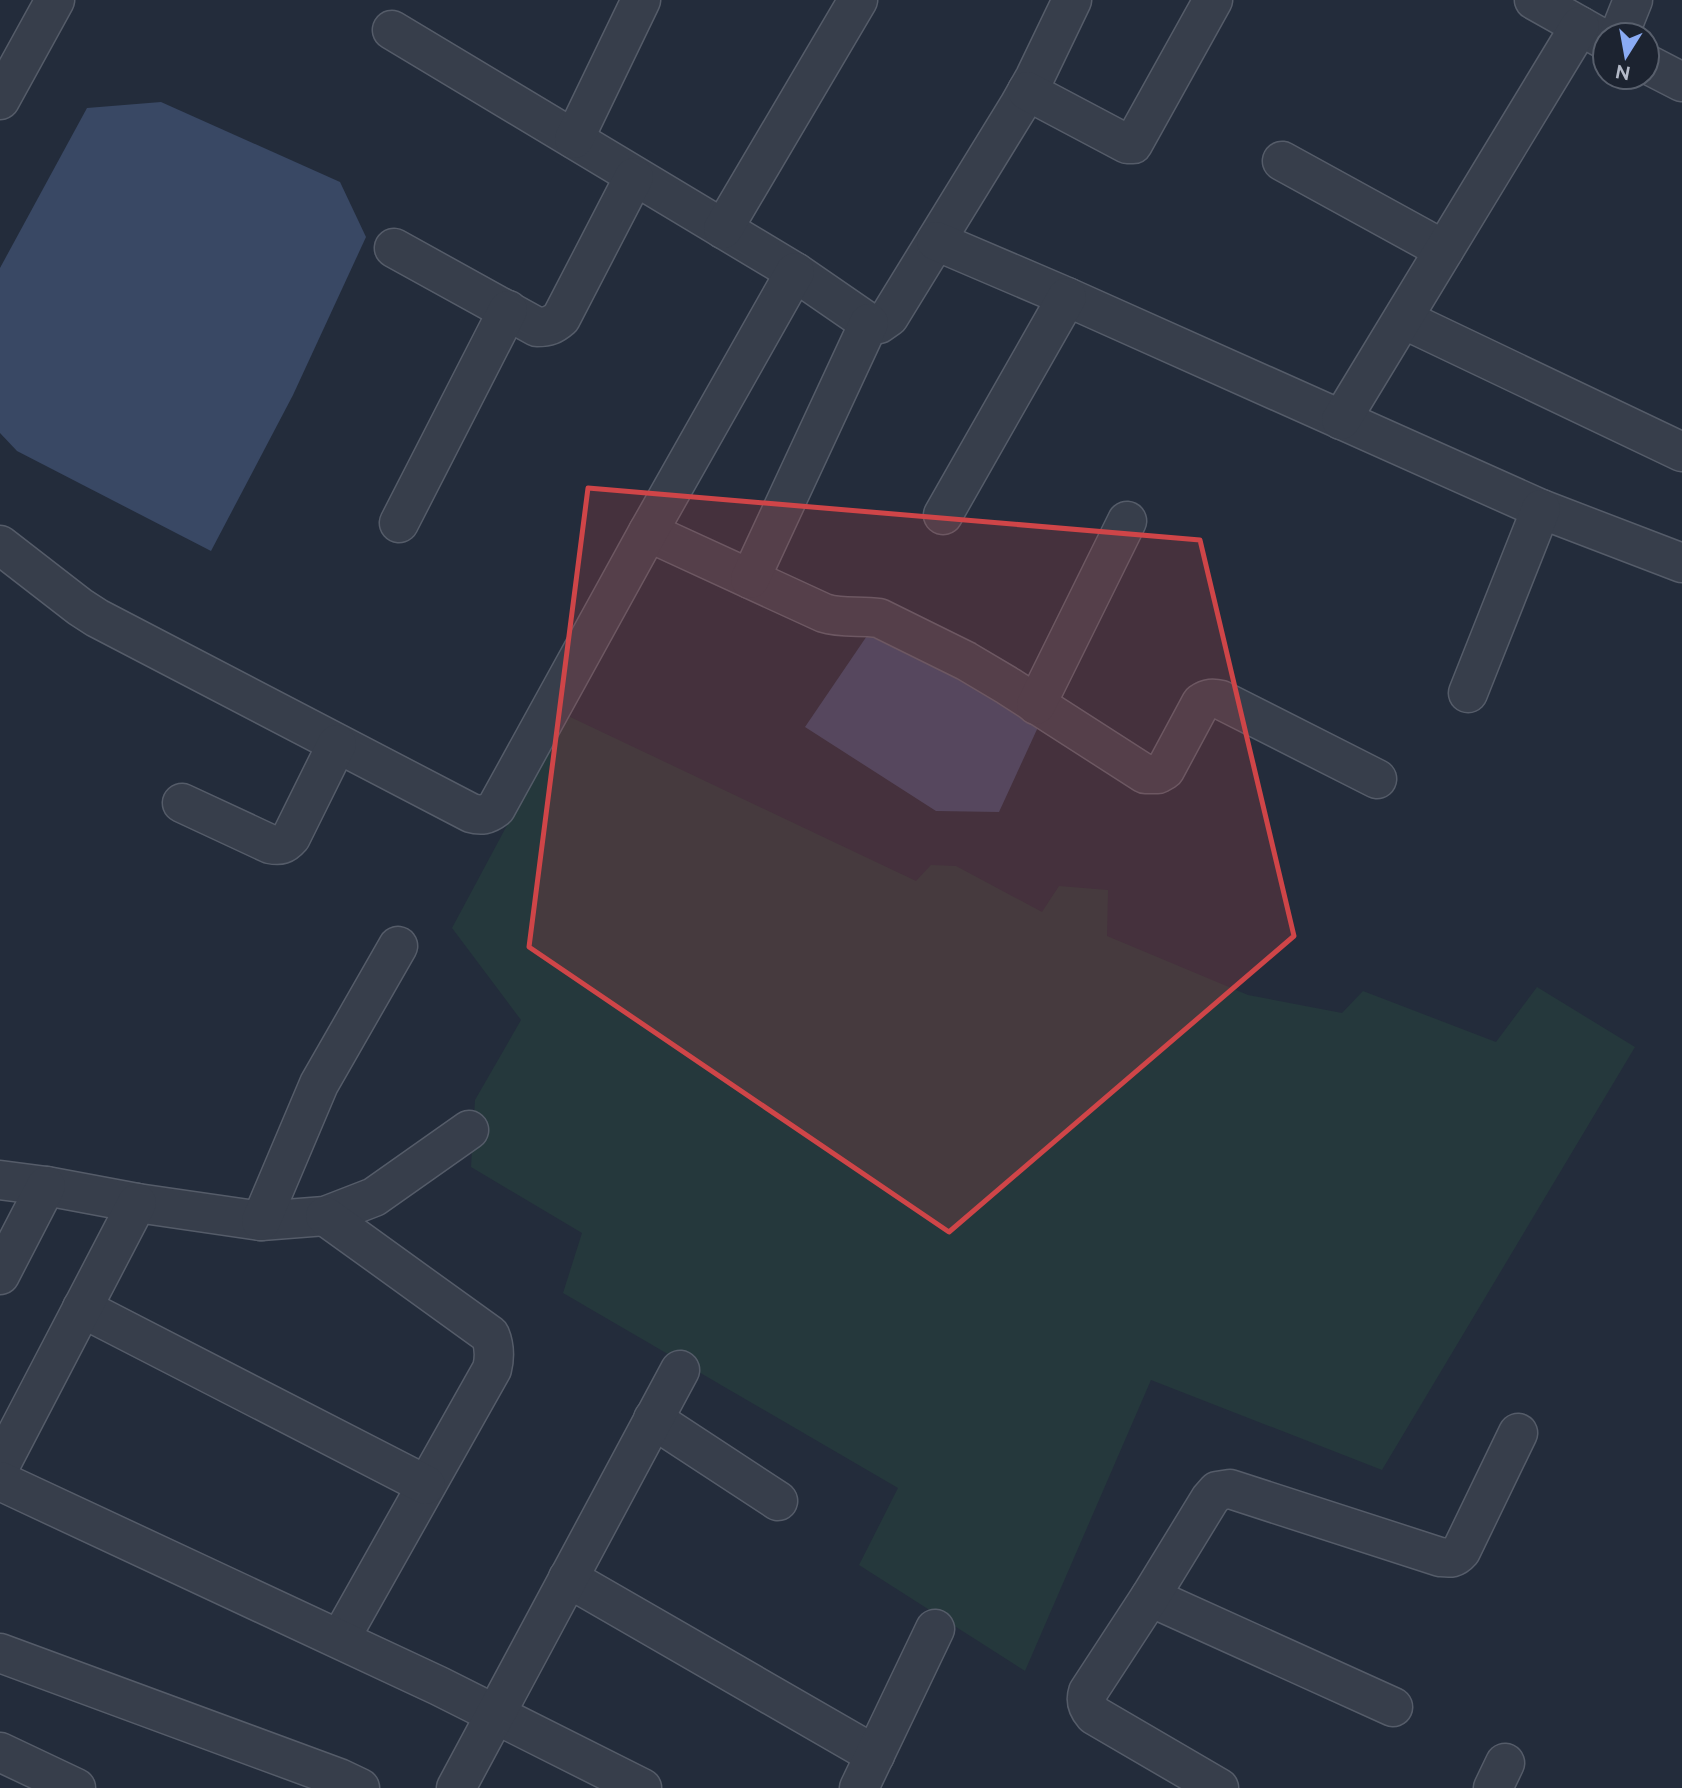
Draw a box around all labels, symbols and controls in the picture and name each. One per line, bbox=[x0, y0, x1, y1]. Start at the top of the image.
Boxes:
north arrow bbox=[1591, 21, 1661, 91]
text: N bbox=[1614, 61, 1632, 85]

